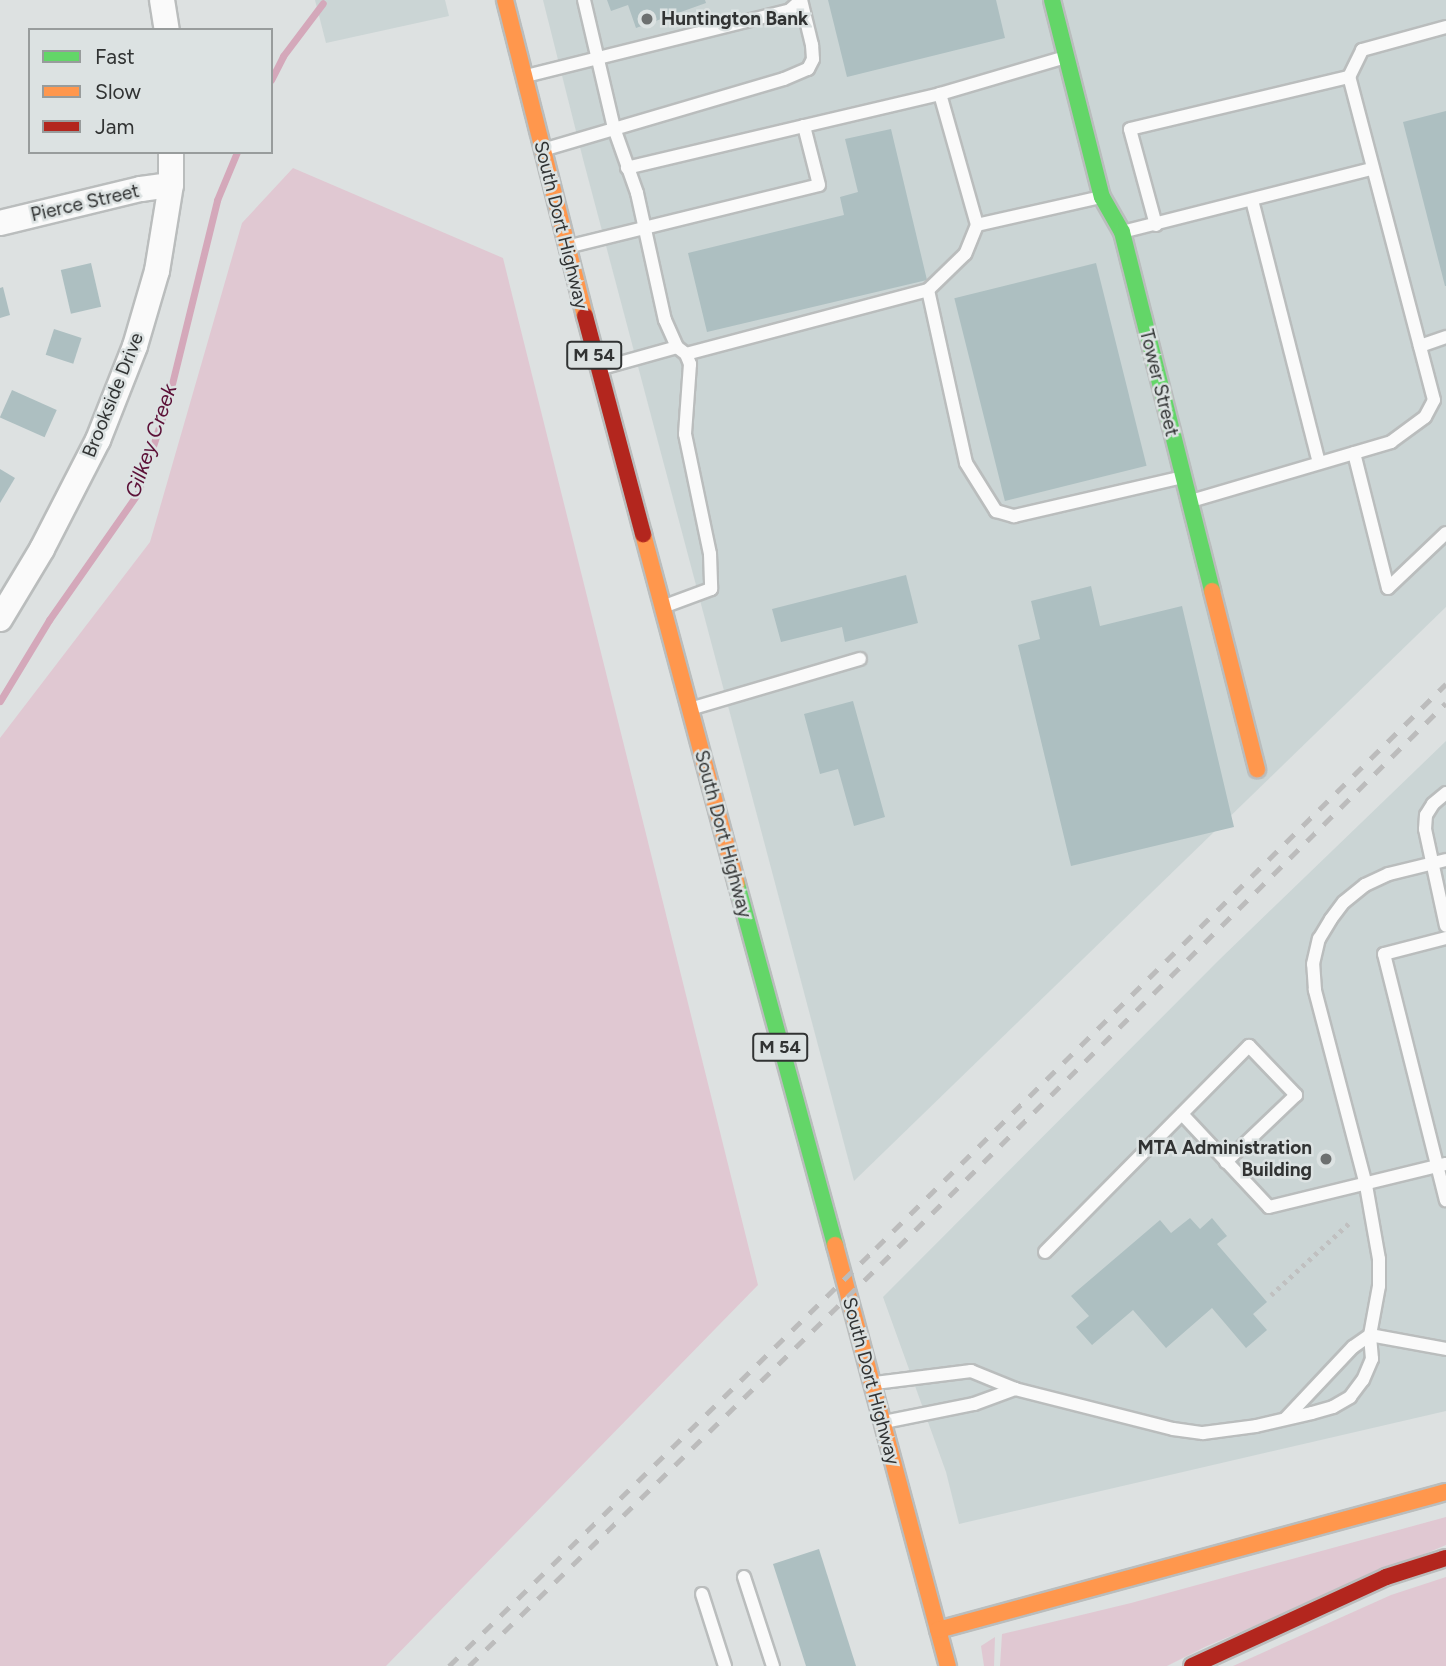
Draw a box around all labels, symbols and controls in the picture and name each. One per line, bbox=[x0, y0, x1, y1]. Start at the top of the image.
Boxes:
place label: Huntington Bank bbox=[661, 8, 808, 30]
marker: Huntington Bank bbox=[639, 11, 655, 27]
legend bbox=[28, 28, 273, 154]
text: Fast bbox=[95, 44, 135, 69]
text: Slow bbox=[95, 79, 141, 104]
text: Jam bbox=[95, 114, 134, 139]
street label: South Dort Highway bbox=[529, 138, 593, 312]
street label: Pierce Street bbox=[28, 179, 142, 227]
street label: Tower Street bbox=[1135, 327, 1183, 439]
street label: Brookside Drive bbox=[78, 329, 148, 461]
road number: M 54 bbox=[566, 340, 622, 370]
water label: Gilkey Creek bbox=[120, 381, 182, 501]
street label: South Dort Highway bbox=[690, 748, 756, 920]
road number: M 54 bbox=[752, 1032, 808, 1062]
place label: MTA Administration Building bbox=[1138, 1137, 1312, 1181]
marker: MTA Administration Building bbox=[1318, 1151, 1334, 1167]
street label: South Dort Highway bbox=[838, 1295, 904, 1467]

